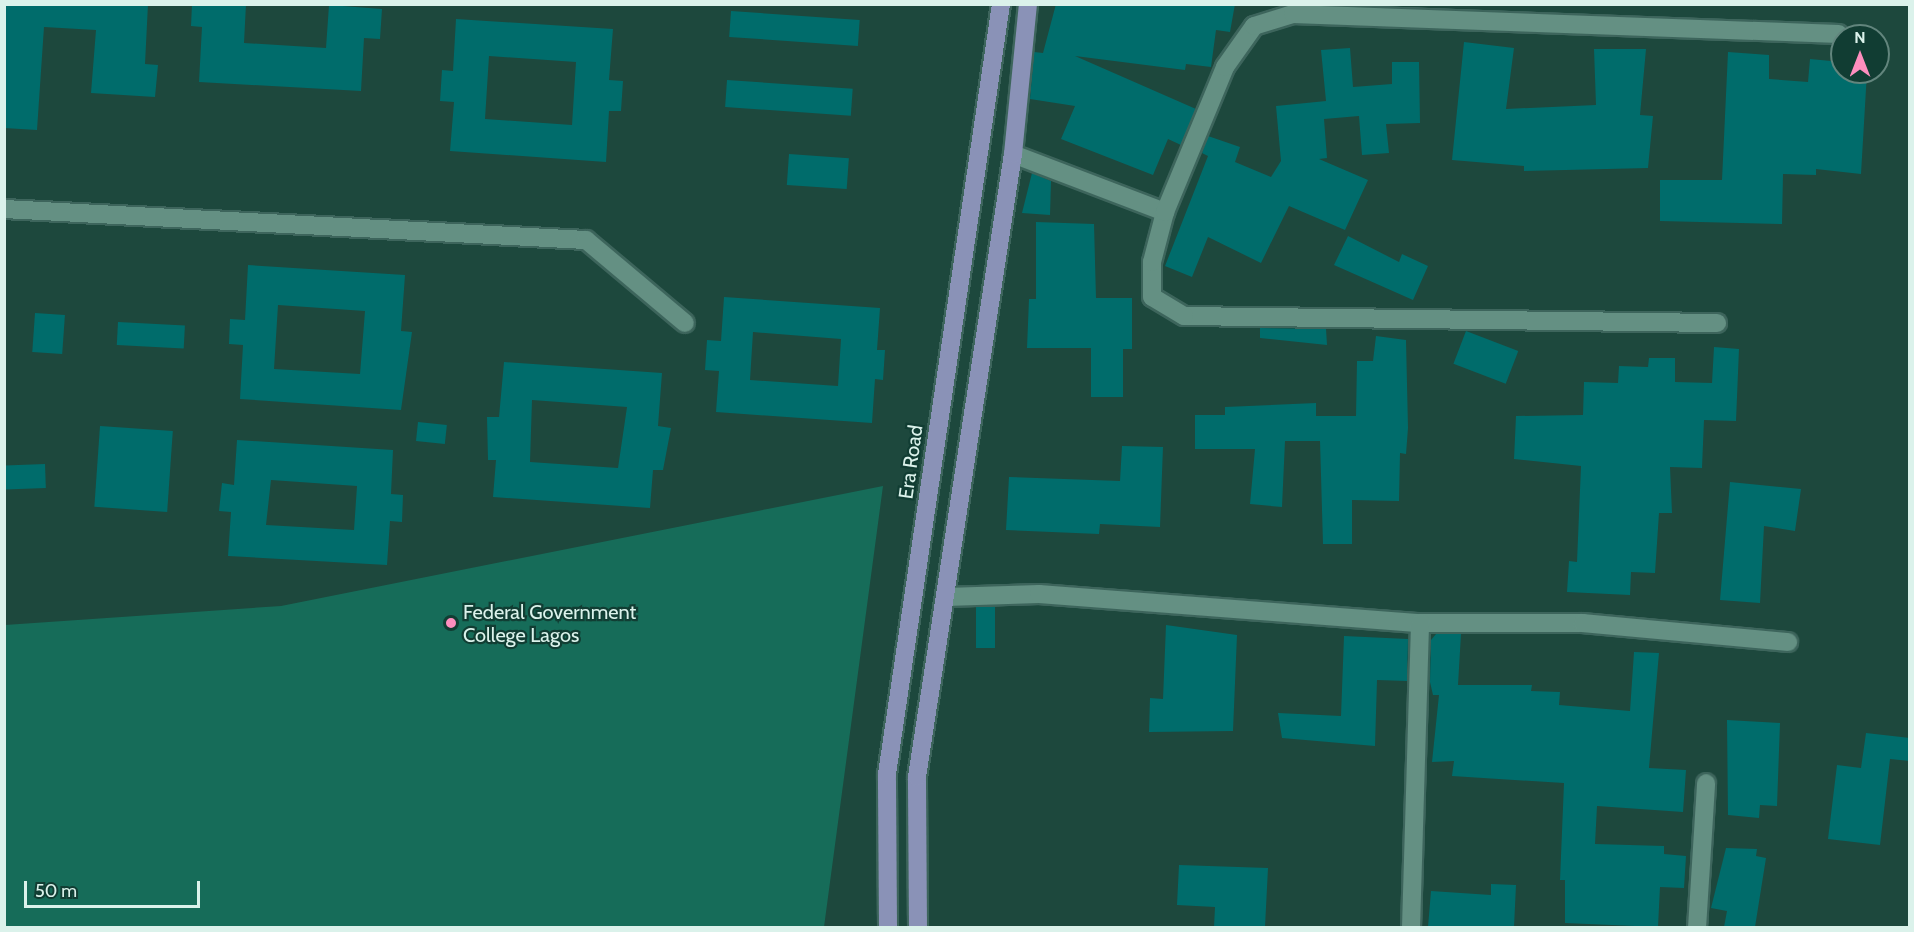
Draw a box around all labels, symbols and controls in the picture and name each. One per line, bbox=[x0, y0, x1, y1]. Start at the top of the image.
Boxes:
north arrow bbox=[1830, 24, 1890, 84]
text: N bbox=[1854, 28, 1866, 47]
street label: Era Road bbox=[894, 423, 928, 501]
place label: Federal Government College Lagos bbox=[463, 600, 636, 647]
marker: Federal Government College Lagos bbox=[444, 616, 458, 630]
scale bar bbox=[27, 869, 202, 907]
text: 50 m bbox=[35, 880, 77, 902]

